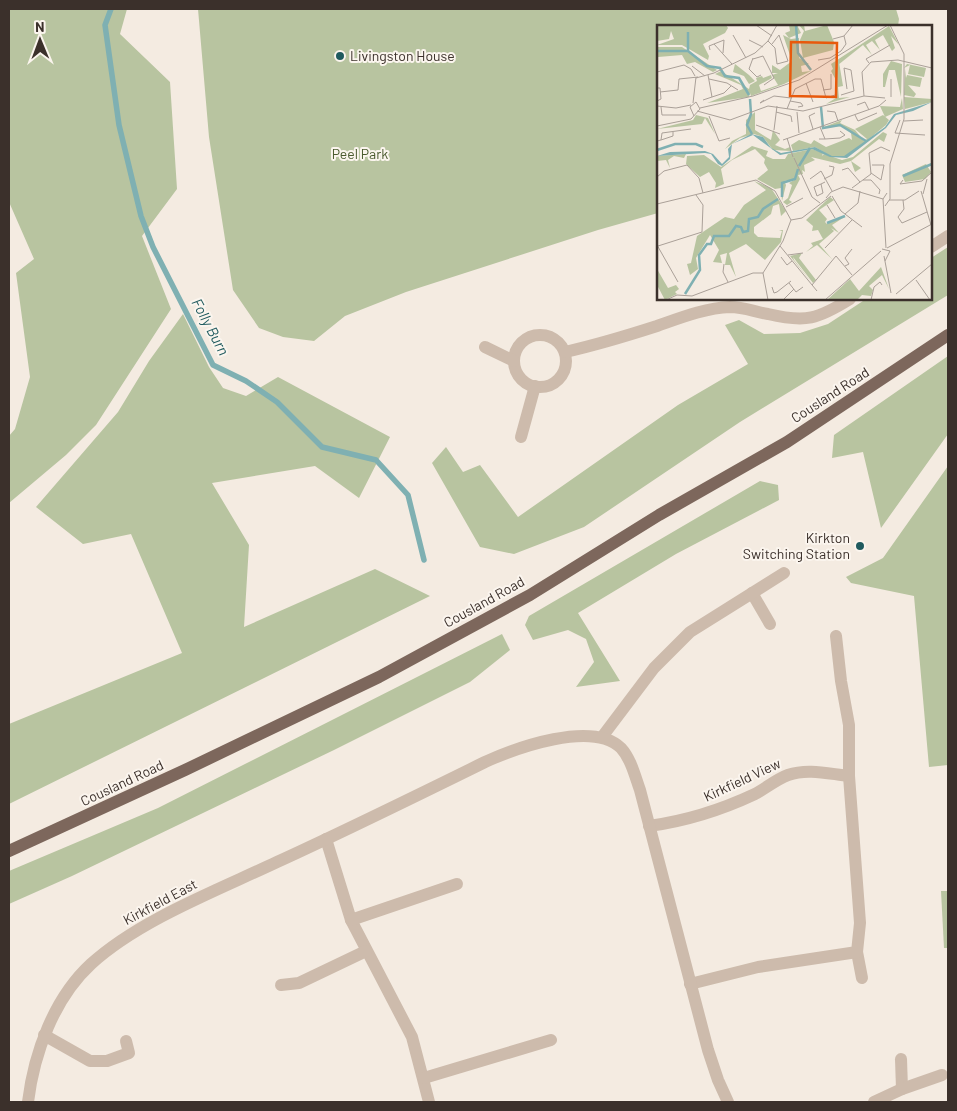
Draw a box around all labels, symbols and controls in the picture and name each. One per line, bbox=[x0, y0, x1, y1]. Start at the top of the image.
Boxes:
north arrow bbox=[15, 15, 65, 65]
text: N bbox=[35, 18, 45, 35]
inset map bbox=[657, 25, 932, 300]
place label: Livingston House bbox=[350, 47, 455, 64]
marker: Livingston House bbox=[334, 50, 346, 62]
park label: Peel Park bbox=[332, 145, 388, 162]
water label: Folly Burn bbox=[188, 295, 233, 358]
street label: Cousland Road bbox=[788, 363, 872, 426]
place label: Kirkton Switching Station bbox=[743, 529, 850, 562]
marker: Kirkton Switching Station bbox=[854, 540, 866, 552]
street label: Cousland Road bbox=[440, 572, 527, 631]
street label: Kirkfield View bbox=[701, 754, 783, 805]
street label: Cousland Road bbox=[78, 756, 166, 809]
street label: Kirkfield East bbox=[120, 875, 200, 928]

